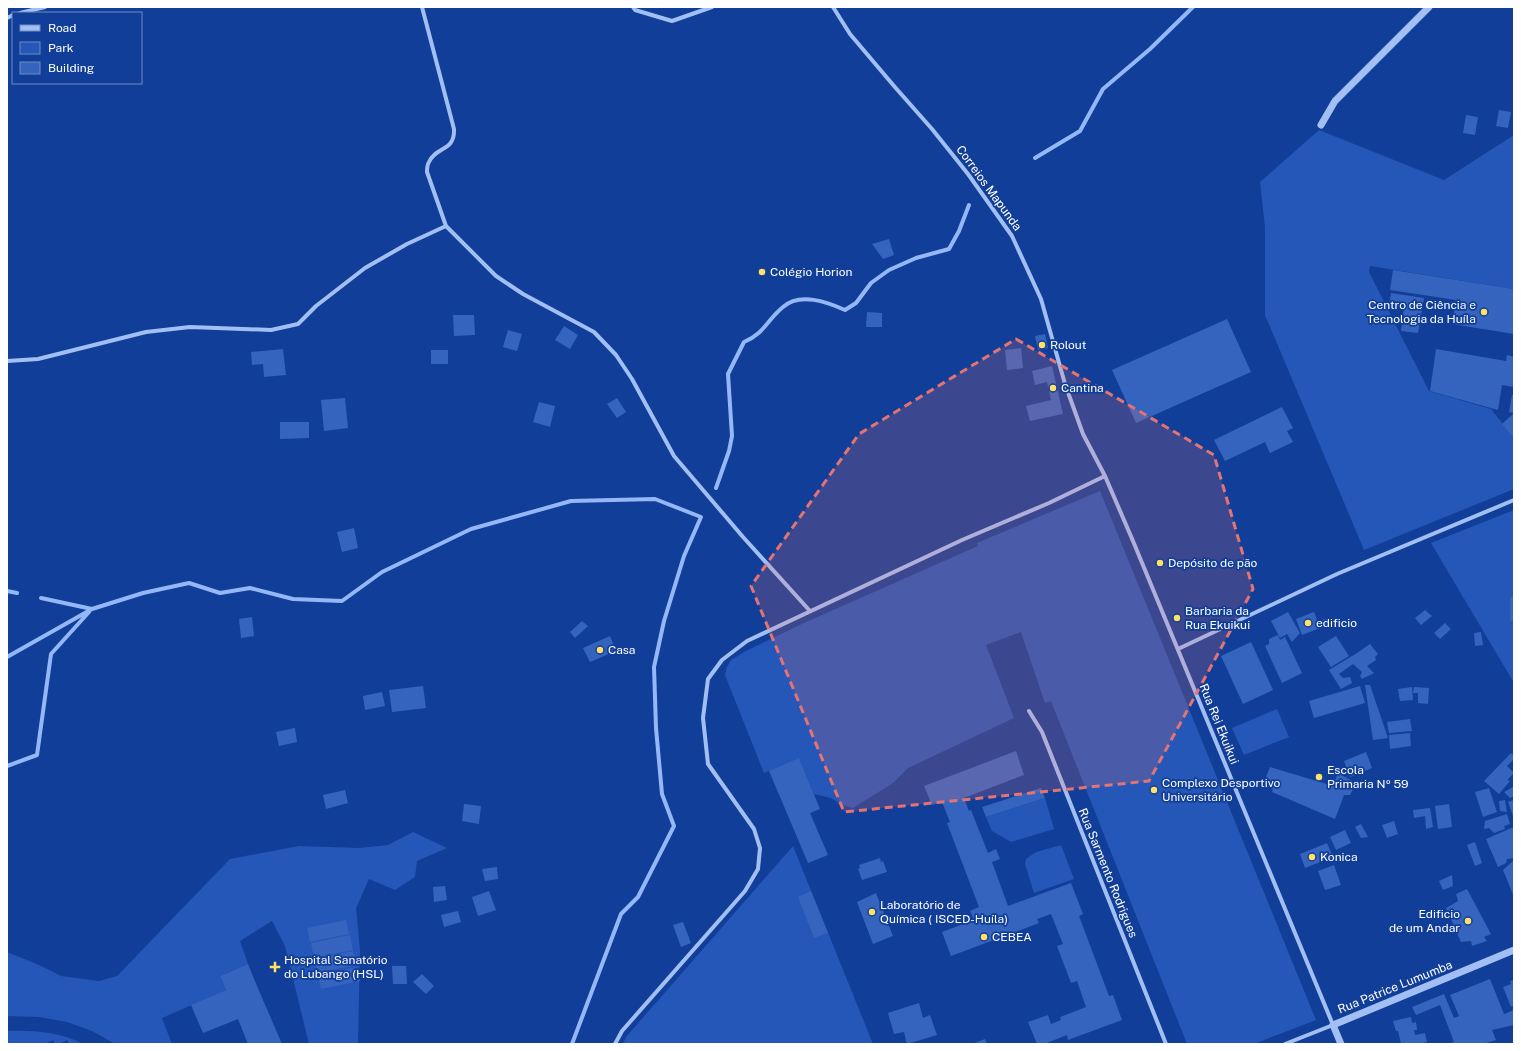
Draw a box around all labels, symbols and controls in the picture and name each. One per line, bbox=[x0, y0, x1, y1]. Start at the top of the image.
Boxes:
legend bbox=[12, 12, 142, 84]
text: Road bbox=[48, 21, 76, 35]
text: Park bbox=[48, 41, 74, 55]
text: Building bbox=[48, 61, 94, 75]
street label: Correios Mapunda bbox=[953, 143, 1025, 233]
place label: Colégio Horion bbox=[770, 265, 853, 279]
marker: Colégio Horion bbox=[757, 267, 767, 277]
place label: Centro de Ciência e Tecnologia da Huíla bbox=[1367, 298, 1476, 326]
marker: Centro de Ciência e Tecnologia da Huíla bbox=[1479, 307, 1489, 317]
place label: Rolout bbox=[1050, 338, 1087, 352]
marker: Rolout bbox=[1037, 340, 1047, 350]
place label: Cantina bbox=[1061, 381, 1104, 395]
marker: Cantina bbox=[1048, 383, 1058, 393]
place label: Depósito de pão bbox=[1168, 556, 1258, 570]
marker: Depósito de pão bbox=[1155, 558, 1165, 568]
place label: Barbaria da Rua Ekuikui bbox=[1185, 604, 1250, 632]
marker: Barbaria da Rua Ekuikui bbox=[1172, 613, 1182, 623]
place label: edificio bbox=[1316, 616, 1357, 630]
marker: edificio bbox=[1303, 618, 1313, 628]
place label: Casa bbox=[608, 643, 635, 657]
marker: Casa bbox=[595, 645, 605, 655]
street label: Rua Rei Ekuikui bbox=[1196, 682, 1242, 766]
place label: Escola Primaria Nº 59 bbox=[1327, 763, 1409, 791]
marker: Escola Primaria Nº 59 bbox=[1314, 772, 1324, 782]
place label: Complexo Desportivo Universitário bbox=[1162, 776, 1281, 804]
marker: Complexo Desportivo Universitário bbox=[1149, 785, 1159, 795]
street label: Rua Sarmento Rodrigues bbox=[1076, 806, 1140, 940]
place label: Konica bbox=[1320, 850, 1358, 864]
marker: Konica bbox=[1307, 852, 1317, 862]
place label: Laboratório de Química ( ISCED-Huíla) bbox=[880, 898, 1008, 926]
marker: Laboratório de Química ( ISCED-Huíla) bbox=[867, 907, 877, 917]
place label: Edificio de um Andar bbox=[1389, 907, 1460, 935]
marker: Edificio de um Andar bbox=[1463, 916, 1473, 926]
place label: CEBEA bbox=[992, 930, 1032, 944]
marker: CEBEA bbox=[979, 932, 989, 942]
place label: Hospital Sanatório do Lubango (HSL) bbox=[284, 953, 388, 981]
street label: Rua Patrice Lumumba bbox=[1336, 958, 1454, 1016]
marker: Hospital Sanatório do Lubango (HSL) bbox=[269, 961, 281, 973]

